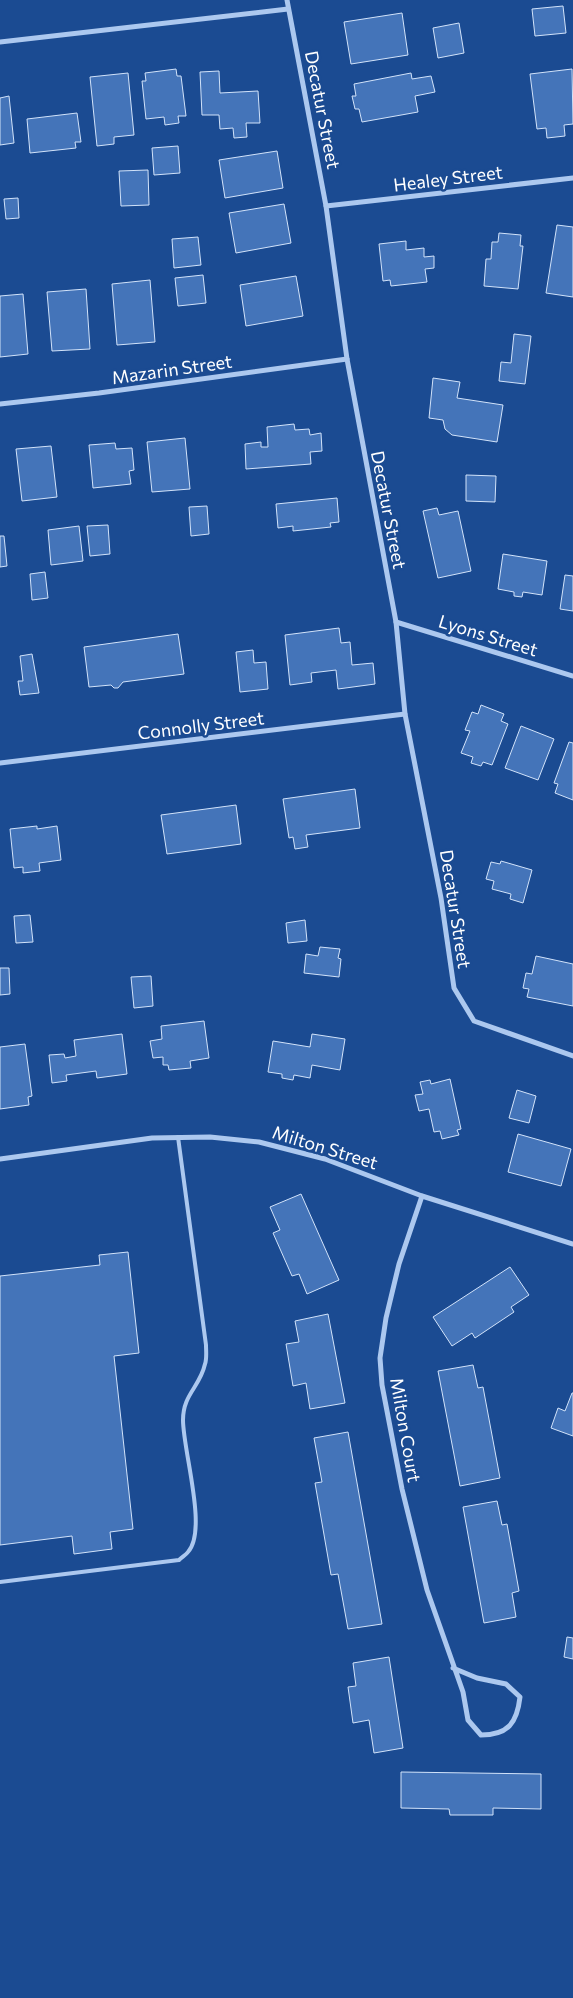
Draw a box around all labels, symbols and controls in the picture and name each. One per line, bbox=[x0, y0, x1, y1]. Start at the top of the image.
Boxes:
street label: Decatur Street bbox=[301, 49, 345, 171]
street label: Healey Street bbox=[392, 160, 504, 196]
street label: Mazarin Street bbox=[110, 350, 233, 388]
street label: Decatur Street bbox=[367, 449, 411, 571]
street label: Lyons Street bbox=[436, 610, 540, 661]
street label: Connolly Street bbox=[136, 706, 265, 744]
street label: Decatur Street bbox=[436, 848, 476, 970]
street label: Milton Street bbox=[270, 1121, 381, 1174]
street label: Milton Court bbox=[386, 1376, 426, 1484]

